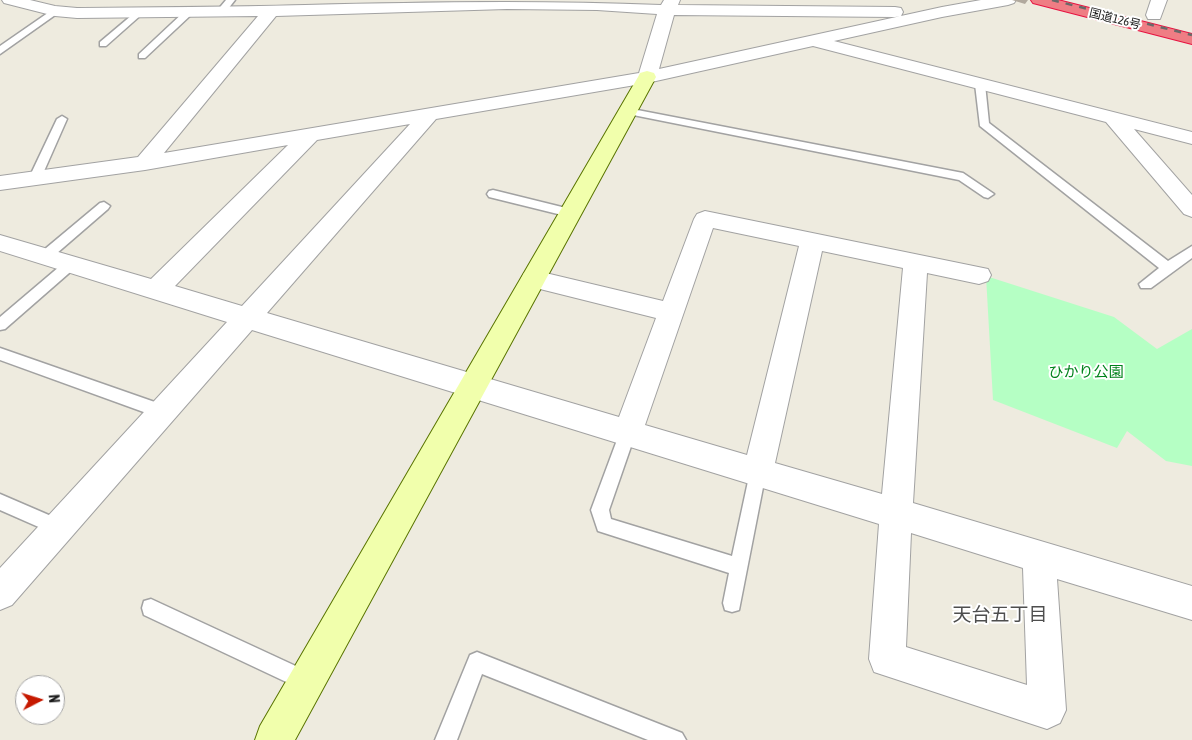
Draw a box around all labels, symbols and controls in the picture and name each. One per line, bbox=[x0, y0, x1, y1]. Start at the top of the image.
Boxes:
street label: 国道126号 bbox=[1088, 6, 1142, 32]
park label: ひかり公園 bbox=[1049, 363, 1123, 381]
district label: 天台五丁目 bbox=[953, 604, 1047, 626]
north arrow bbox=[15, 675, 65, 725]
text: N bbox=[46, 694, 62, 704]

